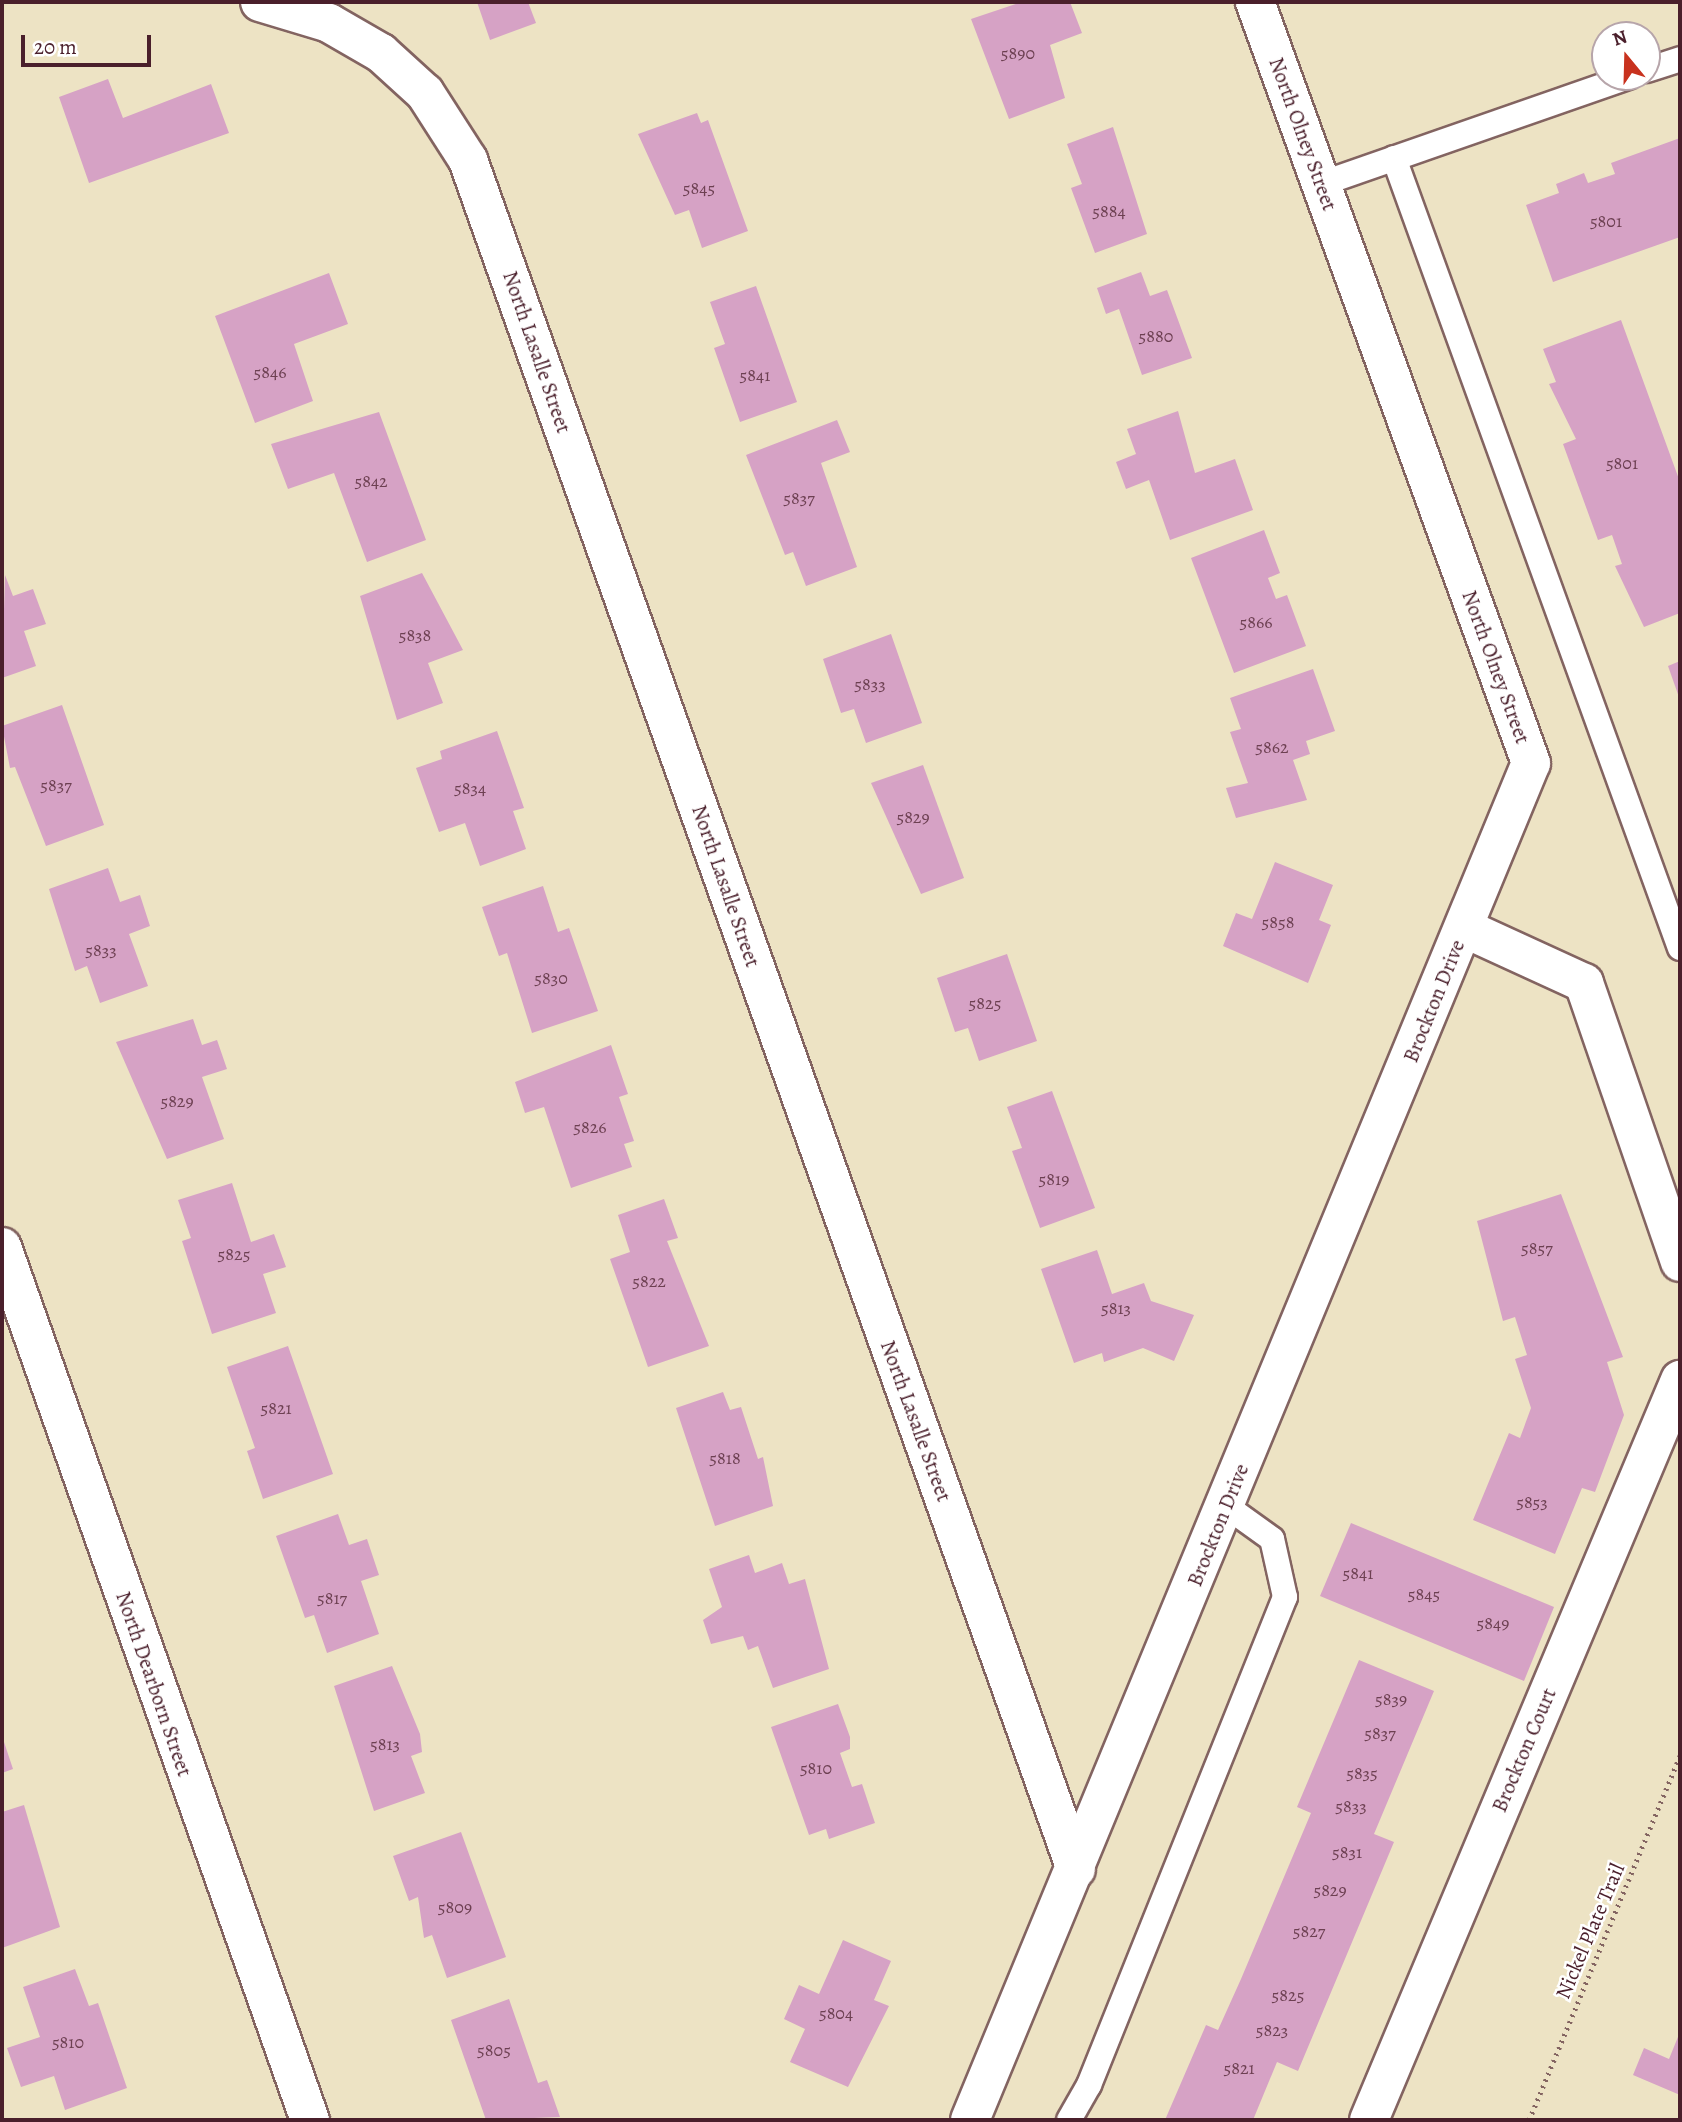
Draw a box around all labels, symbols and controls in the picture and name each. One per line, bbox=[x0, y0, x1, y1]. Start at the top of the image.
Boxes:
scale bar bbox=[24, 21, 154, 65]
north arrow bbox=[1591, 21, 1661, 91]
text: N bbox=[1609, 23, 1631, 53]
text: 20 m bbox=[34, 33, 77, 61]
house number: 5890 bbox=[1001, 42, 1035, 64]
street label: North Olney Street bbox=[1264, 54, 1342, 214]
house number: 5845 bbox=[683, 177, 715, 199]
house number: 5884 bbox=[1092, 200, 1126, 222]
house number: 5801 bbox=[1590, 210, 1622, 232]
street label: North Lasalle Street bbox=[497, 268, 577, 436]
house number: 5880 bbox=[1139, 325, 1173, 347]
house number: 5846 bbox=[254, 361, 286, 383]
house number: 5841 bbox=[740, 364, 770, 386]
house number: 5801 bbox=[1606, 452, 1638, 474]
house number: 5842 bbox=[354, 470, 388, 492]
house number: 5837 bbox=[783, 487, 815, 509]
street label: North Olney Street bbox=[1457, 587, 1535, 747]
house number: 5866 bbox=[1239, 611, 1273, 633]
house number: 5838 bbox=[399, 624, 431, 646]
house number: 5833 bbox=[854, 673, 886, 695]
house number: 5862 bbox=[1255, 736, 1289, 758]
house number: 5837 bbox=[40, 774, 72, 796]
house number: 5834 bbox=[454, 777, 486, 799]
street label: North Lasalle Street bbox=[686, 802, 766, 970]
house number: 5829 bbox=[896, 806, 930, 828]
house number: 5858 bbox=[1262, 911, 1294, 933]
street label: Brockton Drive bbox=[1398, 936, 1470, 1066]
house number: 5833 bbox=[85, 939, 117, 961]
house number: 5830 bbox=[534, 967, 568, 989]
house number: 5825 bbox=[969, 992, 1001, 1014]
house number: 5829 bbox=[160, 1090, 194, 1112]
house number: 5826 bbox=[573, 1116, 607, 1138]
house number: 5819 bbox=[1039, 1168, 1069, 1190]
house number: 5857 bbox=[1521, 1237, 1553, 1259]
house number: 5825 bbox=[218, 1243, 250, 1265]
house number: 5822 bbox=[632, 1270, 666, 1292]
house number: 5813 bbox=[1101, 1297, 1131, 1319]
street label: North Lasalle Street bbox=[875, 1337, 957, 1505]
house number: 5821 bbox=[260, 1397, 292, 1419]
house number: 5818 bbox=[709, 1447, 741, 1469]
street label: Brockton Drive bbox=[1182, 1460, 1254, 1590]
house number: 5853 bbox=[1516, 1491, 1548, 1513]
house number: 5841 bbox=[1343, 1562, 1373, 1584]
house number: 5845 bbox=[1408, 1583, 1440, 1605]
house number: 5817 bbox=[317, 1587, 347, 1609]
street label: North Dearborn Street bbox=[111, 1588, 197, 1780]
house number: 5849 bbox=[1477, 1612, 1509, 1634]
street label: Brockton Court bbox=[1487, 1684, 1561, 1816]
house number: 5839 bbox=[1375, 1688, 1407, 1710]
house number: 5837 bbox=[1364, 1722, 1396, 1744]
house number: 5813 bbox=[370, 1733, 400, 1755]
house number: 5810 bbox=[800, 1757, 832, 1779]
house number: 5835 bbox=[1346, 1762, 1378, 1784]
house number: 5833 bbox=[1335, 1795, 1367, 1817]
house number: 5831 bbox=[1332, 1841, 1362, 1863]
street label: Nickel Plate Trail bbox=[1550, 1859, 1630, 2003]
house number: 5829 bbox=[1313, 1879, 1347, 1901]
house number: 5809 bbox=[438, 1896, 472, 1918]
house number: 5827 bbox=[1293, 1920, 1325, 1942]
house number: 5825 bbox=[1272, 1984, 1304, 2006]
house number: 5804 bbox=[819, 2002, 853, 2024]
house number: 5823 bbox=[1256, 2019, 1288, 2041]
house number: 5810 bbox=[52, 2031, 84, 2053]
house number: 5805 bbox=[477, 2039, 511, 2061]
house number: 5821 bbox=[1223, 2057, 1255, 2079]

